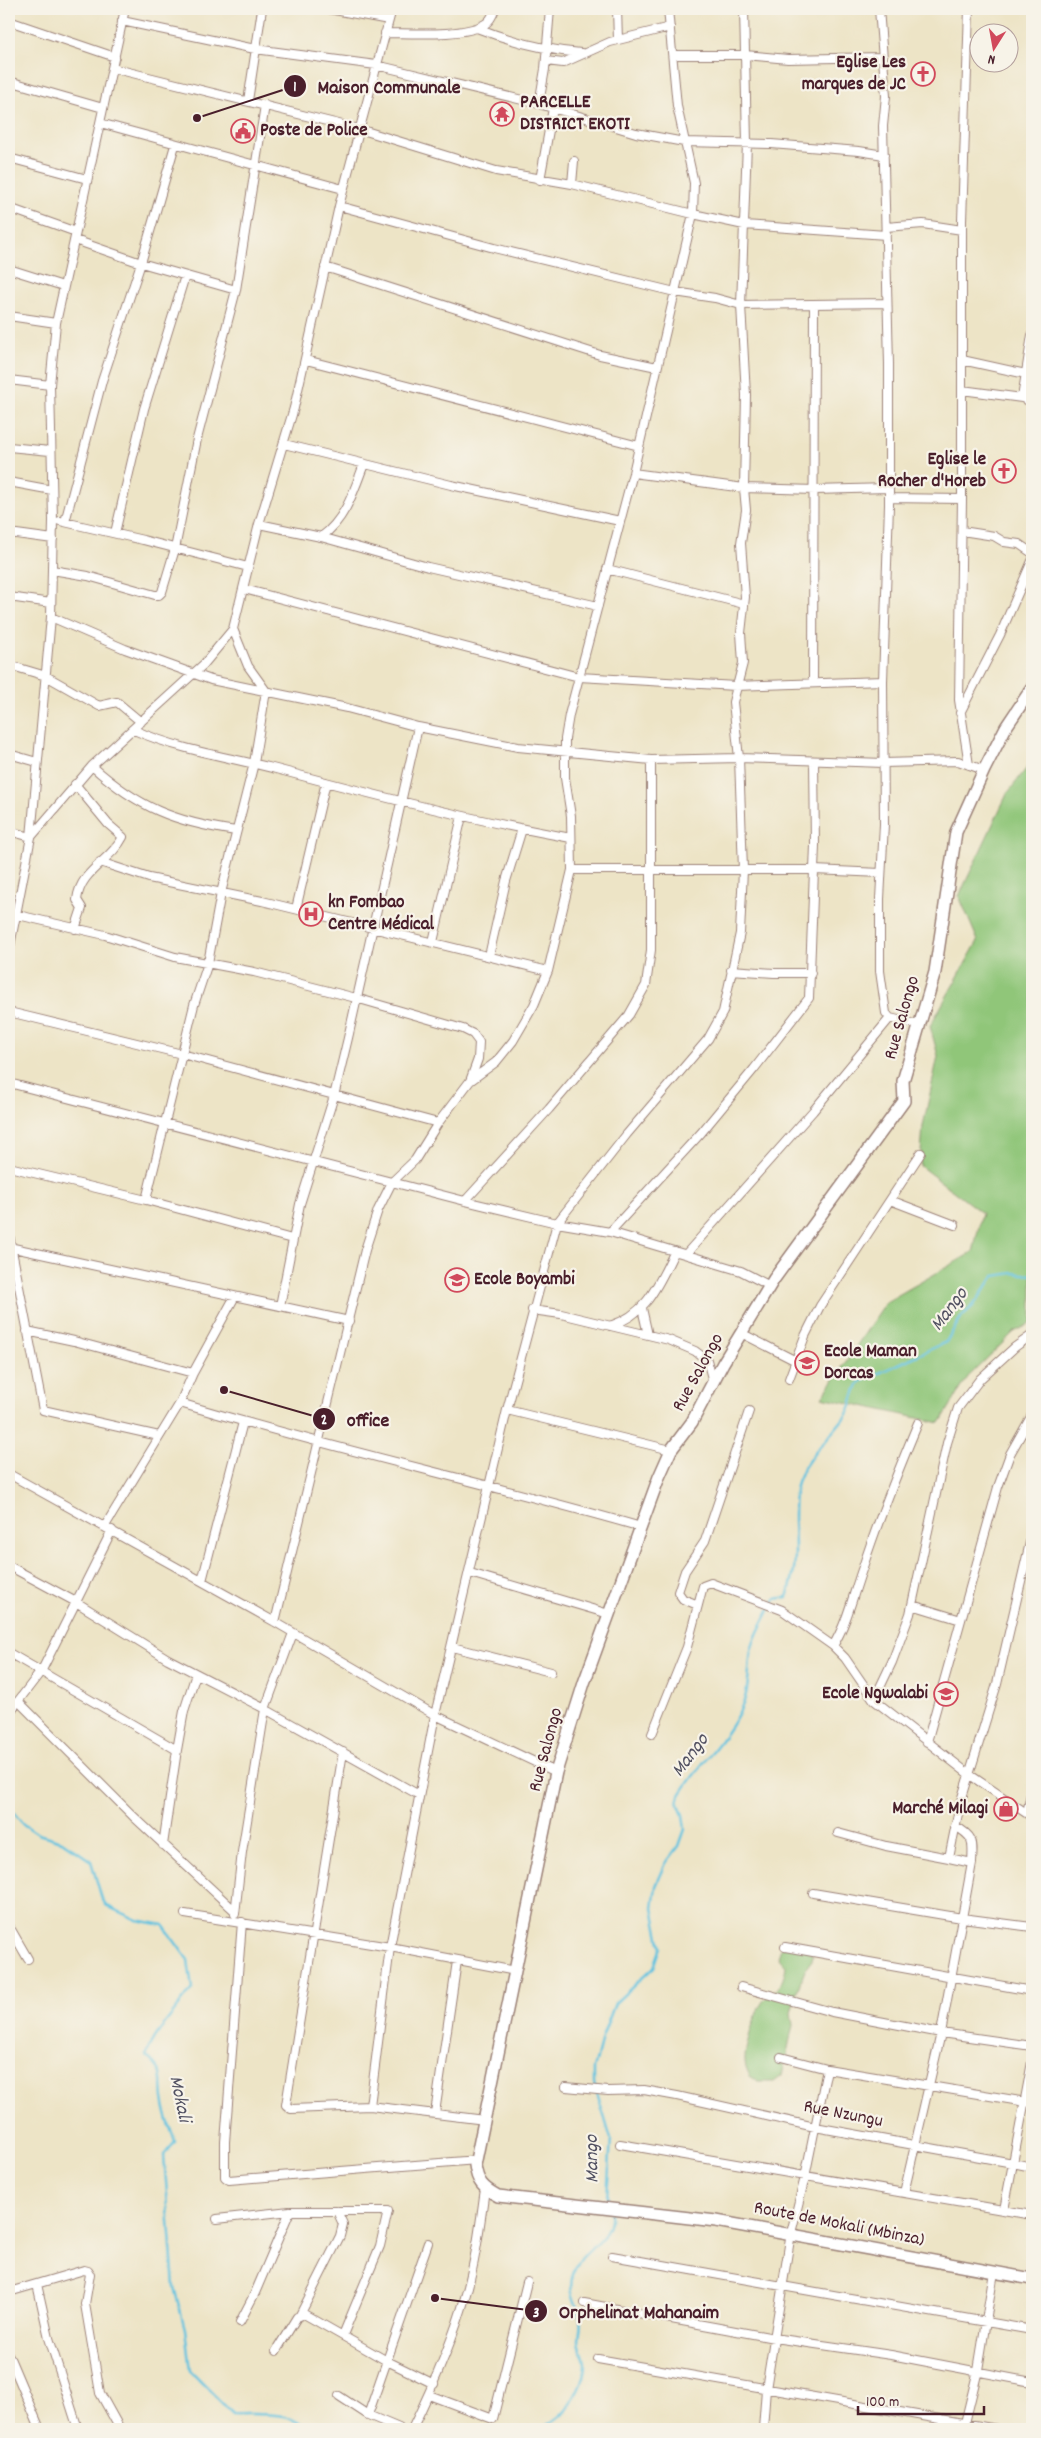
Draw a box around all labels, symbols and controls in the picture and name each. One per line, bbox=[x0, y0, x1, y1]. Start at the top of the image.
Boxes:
north arrow bbox=[968, 22, 1018, 72]
text: N bbox=[987, 48, 997, 69]
place label: Eglise Les marques de JC bbox=[802, 50, 907, 99]
church icon: Eglise Les marques de JC bbox=[910, 61, 936, 87]
callout: Maison Communale bbox=[282, 69, 470, 104]
text: Maison Communale bbox=[318, 75, 461, 103]
text: 1 bbox=[293, 77, 297, 99]
place label: PARCELLE DISTRICT EKOTI bbox=[520, 90, 630, 139]
temple icon: PARCELLE DISTRICT EKOTI bbox=[489, 101, 515, 127]
public building icon: Poste de Police bbox=[230, 118, 256, 144]
place label: Poste de Police bbox=[260, 118, 368, 145]
place label: Eglise le Rocher d'Horeb bbox=[878, 447, 986, 496]
church icon: Eglise le Rocher d'Horeb bbox=[991, 458, 1017, 484]
place label: kn Fombao Centre Médical bbox=[328, 890, 435, 939]
hospital icon: kn Fombao Centre Médical bbox=[298, 901, 324, 927]
street label: Rue Salongo bbox=[878, 973, 928, 1063]
school or university icon: Ecole Boyambi bbox=[444, 1267, 470, 1293]
place label: Ecole Boyambi bbox=[474, 1267, 575, 1294]
water label: Mango bbox=[924, 1282, 976, 1338]
street label: Rue Salongo bbox=[666, 1329, 732, 1417]
place label: Ecole Maman Dorcas bbox=[824, 1339, 917, 1388]
school or university icon: Ecole Maman Dorcas bbox=[794, 1350, 820, 1376]
callout: office bbox=[312, 1402, 399, 1437]
text: office bbox=[347, 1408, 389, 1436]
text: 2 bbox=[321, 1410, 327, 1432]
place label: Ecole Ngwalabi bbox=[822, 1681, 929, 1708]
school or university icon: Ecole Ngwalabi bbox=[933, 1681, 959, 1707]
street label: Rue Salongo bbox=[523, 1705, 571, 1795]
water label: Mango bbox=[665, 1728, 717, 1784]
place label: Marché Milagi bbox=[892, 1796, 989, 1823]
shop icon: Marché Milagi bbox=[993, 1796, 1019, 1822]
water label: Mokali bbox=[160, 2073, 198, 2128]
street label: Rue Nzungu bbox=[801, 2094, 885, 2136]
water label: Mango bbox=[579, 2134, 607, 2183]
street label: Route de Mokali (Mbinza) bbox=[751, 2195, 927, 2255]
callout: Orphelinat Mahanaim bbox=[524, 2294, 729, 2329]
text: Orphelinat Mahanaim bbox=[559, 2300, 720, 2328]
text: 3 bbox=[533, 2303, 540, 2325]
scale bar bbox=[858, 2383, 985, 2415]
text: 100 m bbox=[866, 2392, 899, 2414]

